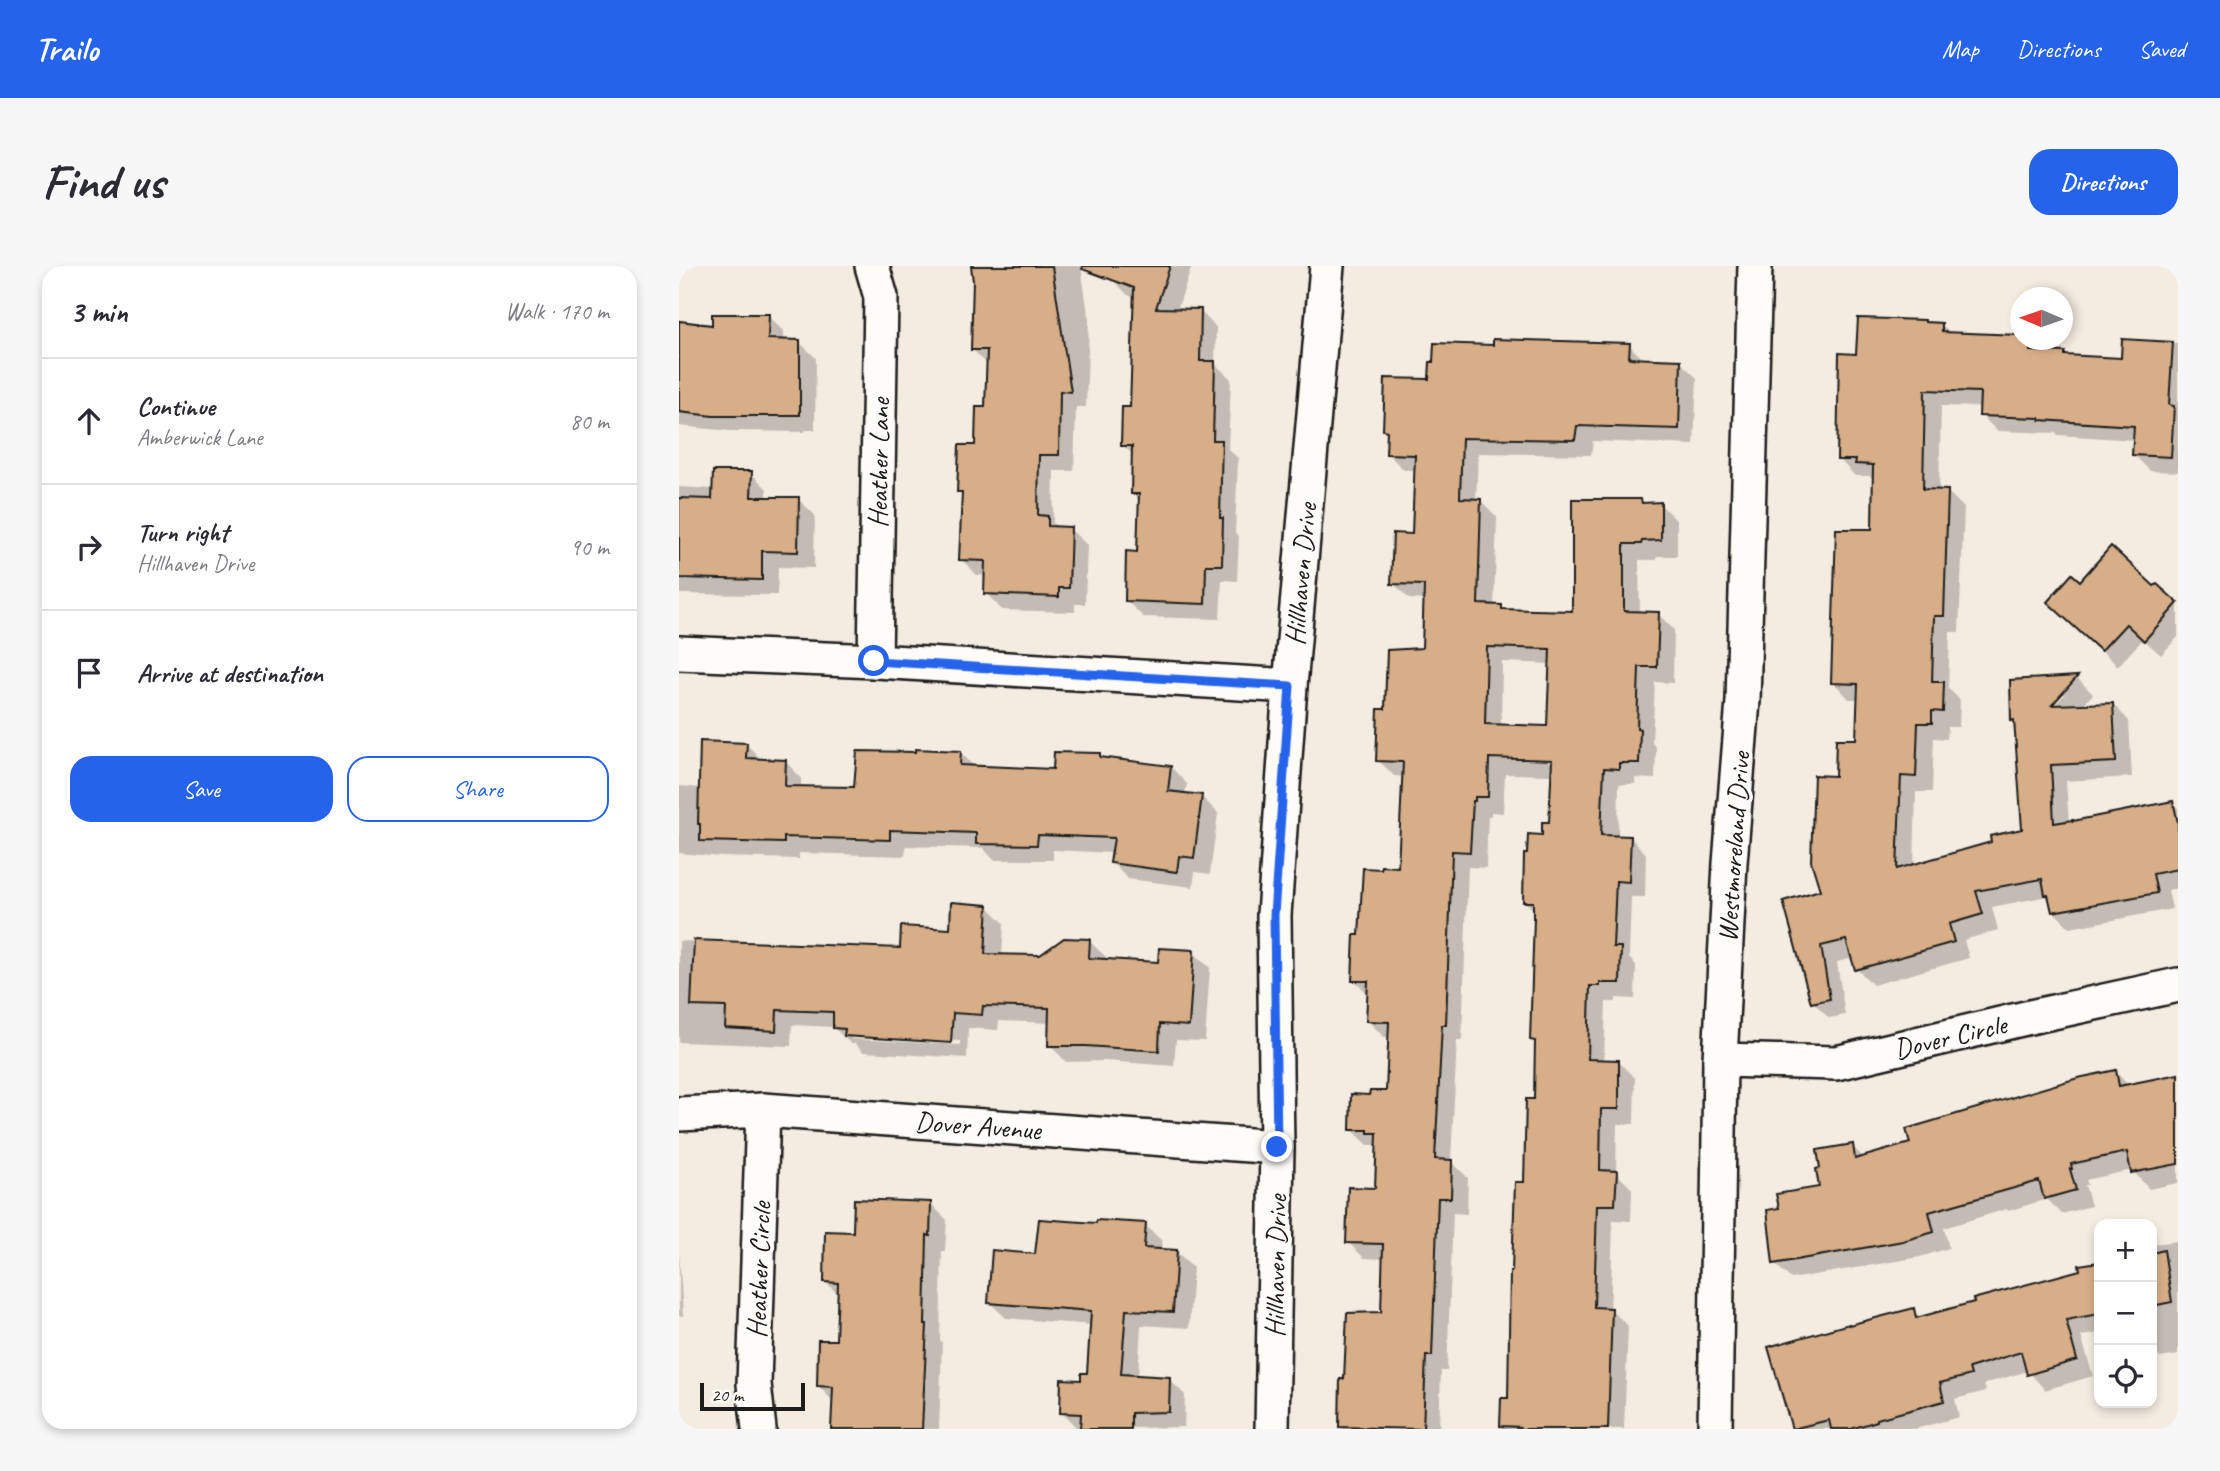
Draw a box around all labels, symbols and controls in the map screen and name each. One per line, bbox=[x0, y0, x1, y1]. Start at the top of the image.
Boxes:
text: Trailo bbox=[35, 28, 98, 70]
text: Map bbox=[1942, 34, 1979, 64]
text: Directions bbox=[2017, 34, 2100, 64]
text: Saved bbox=[2138, 34, 2185, 64]
button: Directions bbox=[2029, 149, 2178, 215]
text: Find us bbox=[42, 151, 164, 213]
north arrow bbox=[2010, 287, 2073, 350]
text: 3 min bbox=[70, 293, 127, 331]
text: Walk · 170 m bbox=[505, 297, 609, 326]
text: Continue bbox=[137, 390, 215, 423]
street label: Heather Lane bbox=[860, 396, 897, 528]
icon: ahead bbox=[70, 402, 108, 440]
text: 80 m bbox=[570, 407, 609, 436]
text: Amberwick Lane bbox=[137, 423, 262, 452]
street label: Hillhaven Drive bbox=[1277, 500, 1324, 647]
text: Turn right bbox=[137, 516, 228, 549]
icon: right bbox=[70, 528, 108, 566]
text: 90 m bbox=[570, 533, 609, 562]
text: Hillhaven Drive bbox=[137, 549, 254, 578]
route start bbox=[858, 645, 889, 676]
icon: arrive bbox=[70, 654, 108, 692]
text: Arrive at destination bbox=[137, 657, 323, 690]
street label: Westmoreland Drive bbox=[1709, 749, 1758, 943]
button: Save bbox=[70, 756, 333, 822]
button: Share bbox=[347, 756, 609, 822]
street label: Dover Circle bbox=[1890, 1006, 2012, 1066]
street label: Dover Avenue bbox=[914, 1104, 1044, 1147]
route end bbox=[1261, 1131, 1292, 1162]
street label: Hillhaven Drive bbox=[1257, 1193, 1294, 1338]
street label: Heather Circle bbox=[739, 1199, 778, 1339]
map controls bbox=[2094, 1219, 2157, 1408]
button: + bbox=[2094, 1219, 2157, 1282]
button: − bbox=[2094, 1282, 2157, 1345]
button: locate bbox=[2094, 1345, 2157, 1408]
scale bar bbox=[700, 1380, 805, 1412]
text: 20 m bbox=[711, 1383, 743, 1407]

